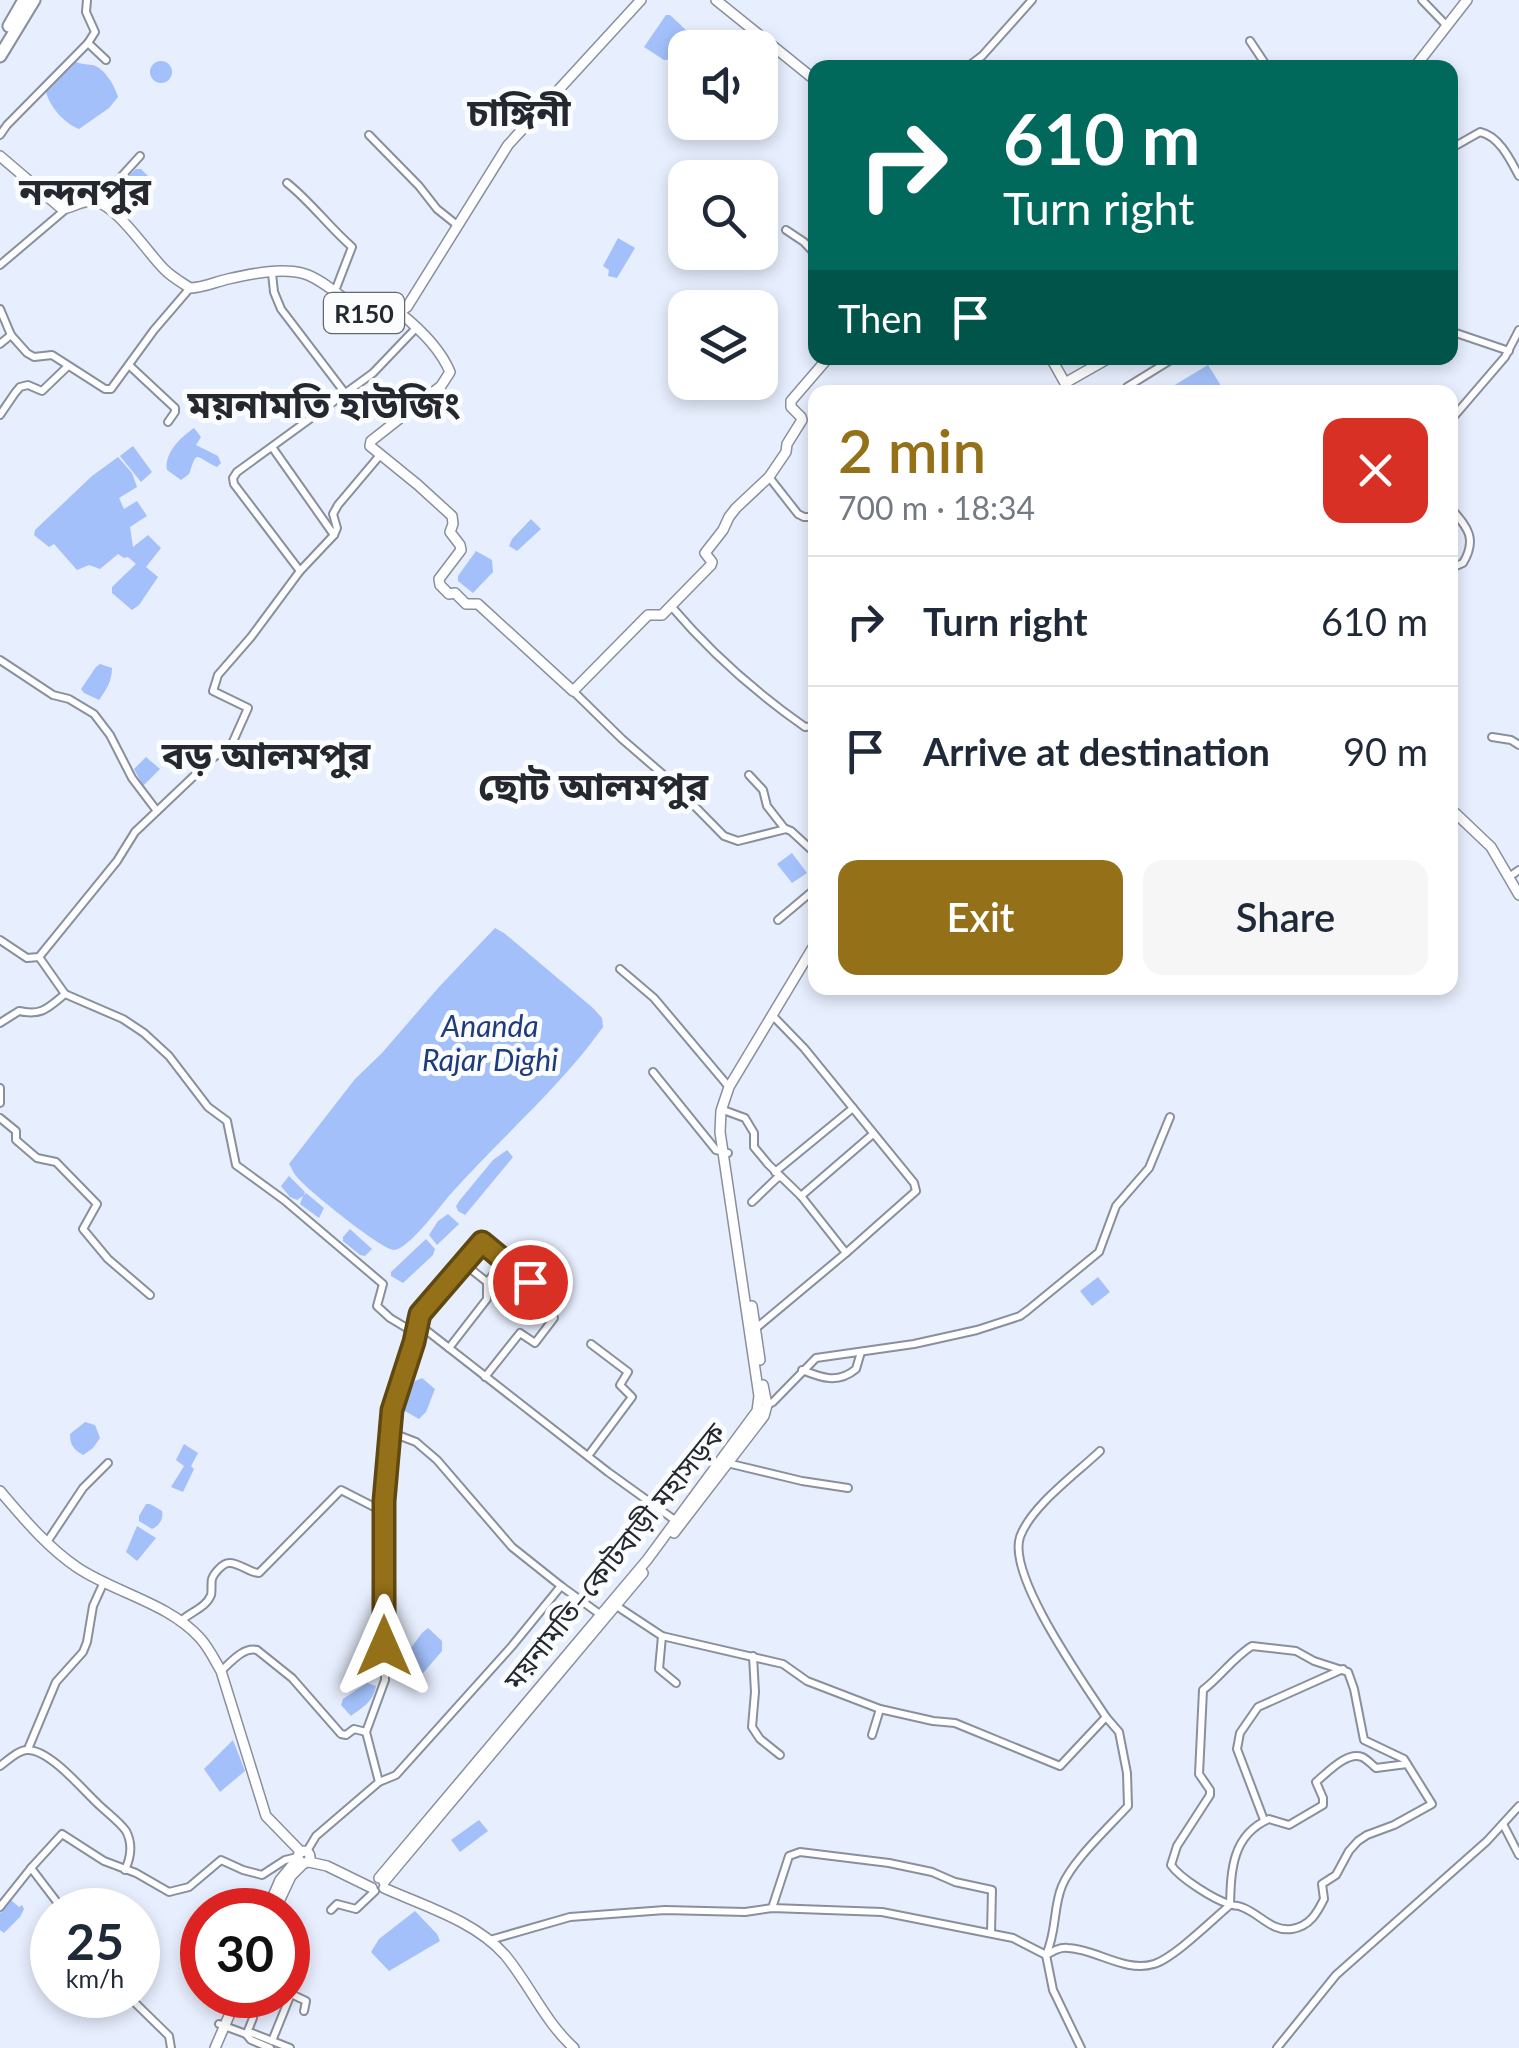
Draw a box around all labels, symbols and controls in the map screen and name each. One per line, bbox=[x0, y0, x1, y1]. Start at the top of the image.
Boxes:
map controls bbox=[668, 30, 778, 400]
button: sound bbox=[668, 30, 778, 140]
district label: চাঙ্গিনী bbox=[466, 88, 572, 134]
text: 610 m bbox=[1003, 96, 1200, 180]
icon: right bbox=[838, 100, 968, 230]
button: search bbox=[668, 160, 778, 270]
district label: নন্দনপুর bbox=[18, 167, 152, 215]
text: Turn right bbox=[1003, 181, 1194, 235]
button: layers bbox=[668, 290, 778, 400]
icon: arrive bbox=[943, 290, 998, 345]
road number: R150 bbox=[324, 293, 404, 333]
text: Then bbox=[838, 295, 923, 341]
district label: ময়নামতি হাউজিং bbox=[187, 380, 460, 426]
text: 2 min bbox=[838, 414, 986, 486]
button: close bbox=[1323, 418, 1428, 523]
text: 700 m · 18:34 bbox=[838, 488, 1035, 527]
icon: right bbox=[838, 594, 893, 649]
text: Turn right bbox=[923, 598, 1088, 644]
text: 610 m bbox=[1321, 598, 1428, 644]
icon: arrive bbox=[838, 724, 893, 779]
text: Arrive at destination bbox=[923, 728, 1270, 774]
text: 90 m bbox=[1343, 728, 1428, 774]
district label: বড় আলমপুর bbox=[161, 731, 371, 779]
district label: ছোট আলমপুর bbox=[478, 762, 709, 810]
button: Exit bbox=[838, 860, 1123, 975]
button: Share bbox=[1143, 860, 1428, 975]
water label: Ananda Rajar Dighi bbox=[422, 1007, 558, 1077]
pin bbox=[488, 1240, 573, 1325]
icon: arrive bbox=[503, 1255, 558, 1310]
street label: ময়নামতি–কোটবাড়ী মহাসড়ক bbox=[495, 1415, 732, 1697]
position arrow bbox=[332, 1594, 436, 1698]
speed limit sign: 30 bbox=[180, 1888, 310, 2018]
text: 25 bbox=[66, 1911, 124, 1971]
text: km/h bbox=[66, 1963, 124, 1993]

